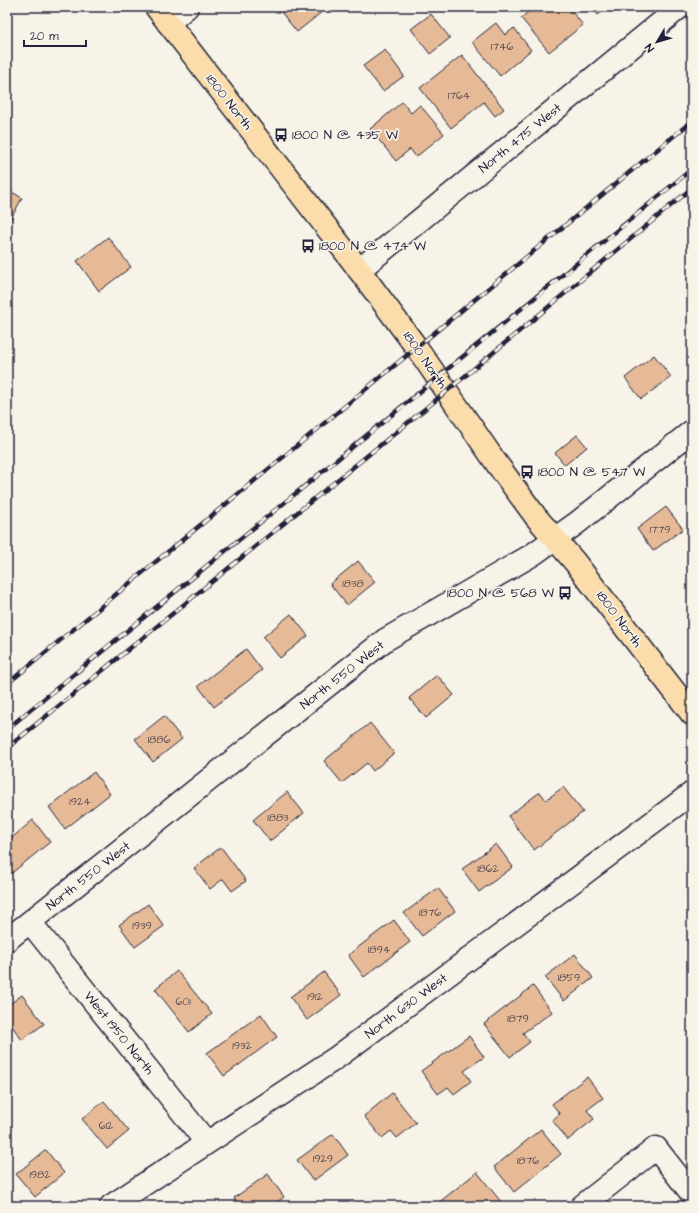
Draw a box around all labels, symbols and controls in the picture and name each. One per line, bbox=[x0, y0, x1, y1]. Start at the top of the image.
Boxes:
scale bar bbox=[24, 22, 86, 48]
north arrow bbox=[637, 22, 677, 62]
text: 20 m bbox=[30, 28, 59, 45]
house number: 1746 bbox=[491, 39, 513, 54]
text: N bbox=[641, 40, 658, 55]
street label: 1800 North bbox=[202, 70, 257, 134]
house number: 1764 bbox=[448, 88, 471, 103]
street label: North 475 West bbox=[475, 99, 566, 177]
place label: 1800 N @ 435 W bbox=[292, 126, 399, 144]
bus stop icon: 1800 N @ 435 W bbox=[273, 127, 289, 143]
place label: 1800 N @ 474 W bbox=[319, 237, 427, 255]
bus stop icon: 1800 N @ 474 W bbox=[300, 238, 316, 254]
street label: 1800 North bbox=[399, 328, 452, 393]
place label: 1800 N @ 547 W bbox=[538, 463, 646, 481]
bus stop icon: 1800 N @ 547 W bbox=[519, 464, 535, 480]
house number: 1779 bbox=[649, 522, 671, 537]
house number: 1838 bbox=[342, 576, 364, 591]
place label: 1800 N @ 568 W bbox=[447, 584, 555, 602]
bus stop icon: 1800 N @ 568 W bbox=[557, 585, 573, 601]
street label: 1800 North bbox=[592, 587, 646, 651]
street label: North 550 West bbox=[296, 636, 388, 714]
house number: 1886 bbox=[148, 732, 170, 747]
house number: 1924 bbox=[69, 794, 91, 809]
house number: 1883 bbox=[267, 810, 289, 825]
street label: North 550 West bbox=[42, 837, 134, 915]
house number: 1862 bbox=[477, 861, 500, 876]
house number: 1876 bbox=[419, 905, 441, 920]
house number: 1939 bbox=[132, 918, 152, 933]
house number: 1894 bbox=[368, 942, 391, 957]
street label: North 630 West bbox=[361, 969, 451, 1043]
house number: 1859 bbox=[558, 970, 580, 985]
street label: West 1950 North bbox=[80, 988, 159, 1079]
house number: 1912 bbox=[307, 989, 323, 1004]
house number: 601 bbox=[175, 994, 191, 1009]
house number: 1879 bbox=[507, 1011, 529, 1026]
house number: 1932 bbox=[232, 1038, 252, 1053]
house number: 612 bbox=[99, 1118, 114, 1133]
house number: 1929 bbox=[313, 1151, 333, 1166]
house number: 1876 bbox=[517, 1153, 539, 1168]
house number: 1982 bbox=[29, 1167, 51, 1182]

